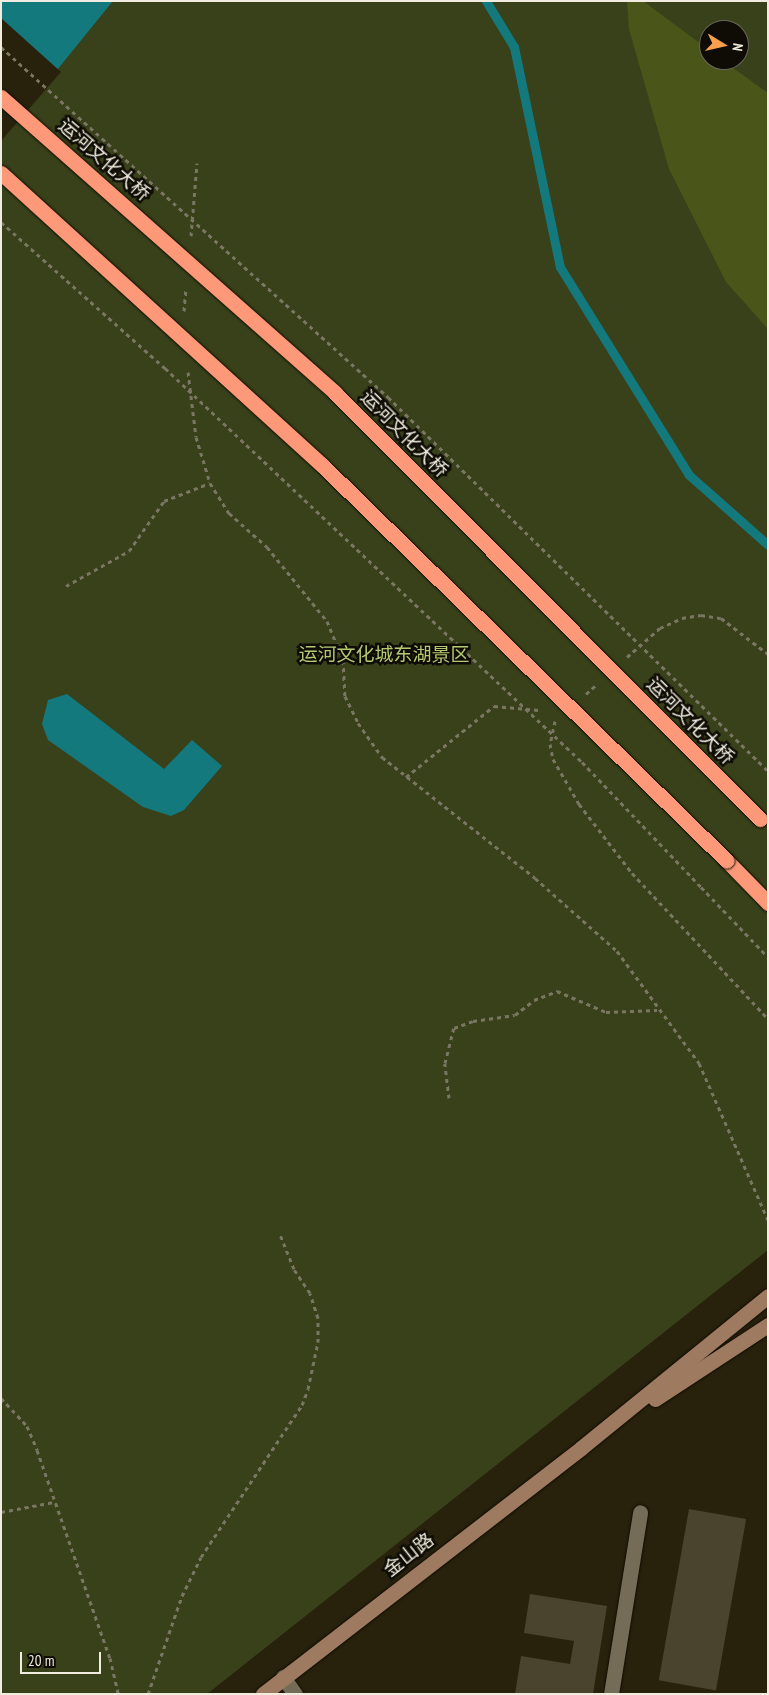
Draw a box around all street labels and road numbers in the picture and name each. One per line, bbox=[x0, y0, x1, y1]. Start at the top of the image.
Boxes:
street label: 运河文化大桥 bbox=[54, 114, 154, 206]
street label: 运河文化大桥 bbox=[356, 386, 452, 482]
street label: 运河文化大桥 bbox=[642, 673, 738, 769]
street label: 金山路 bbox=[380, 1528, 438, 1582]

